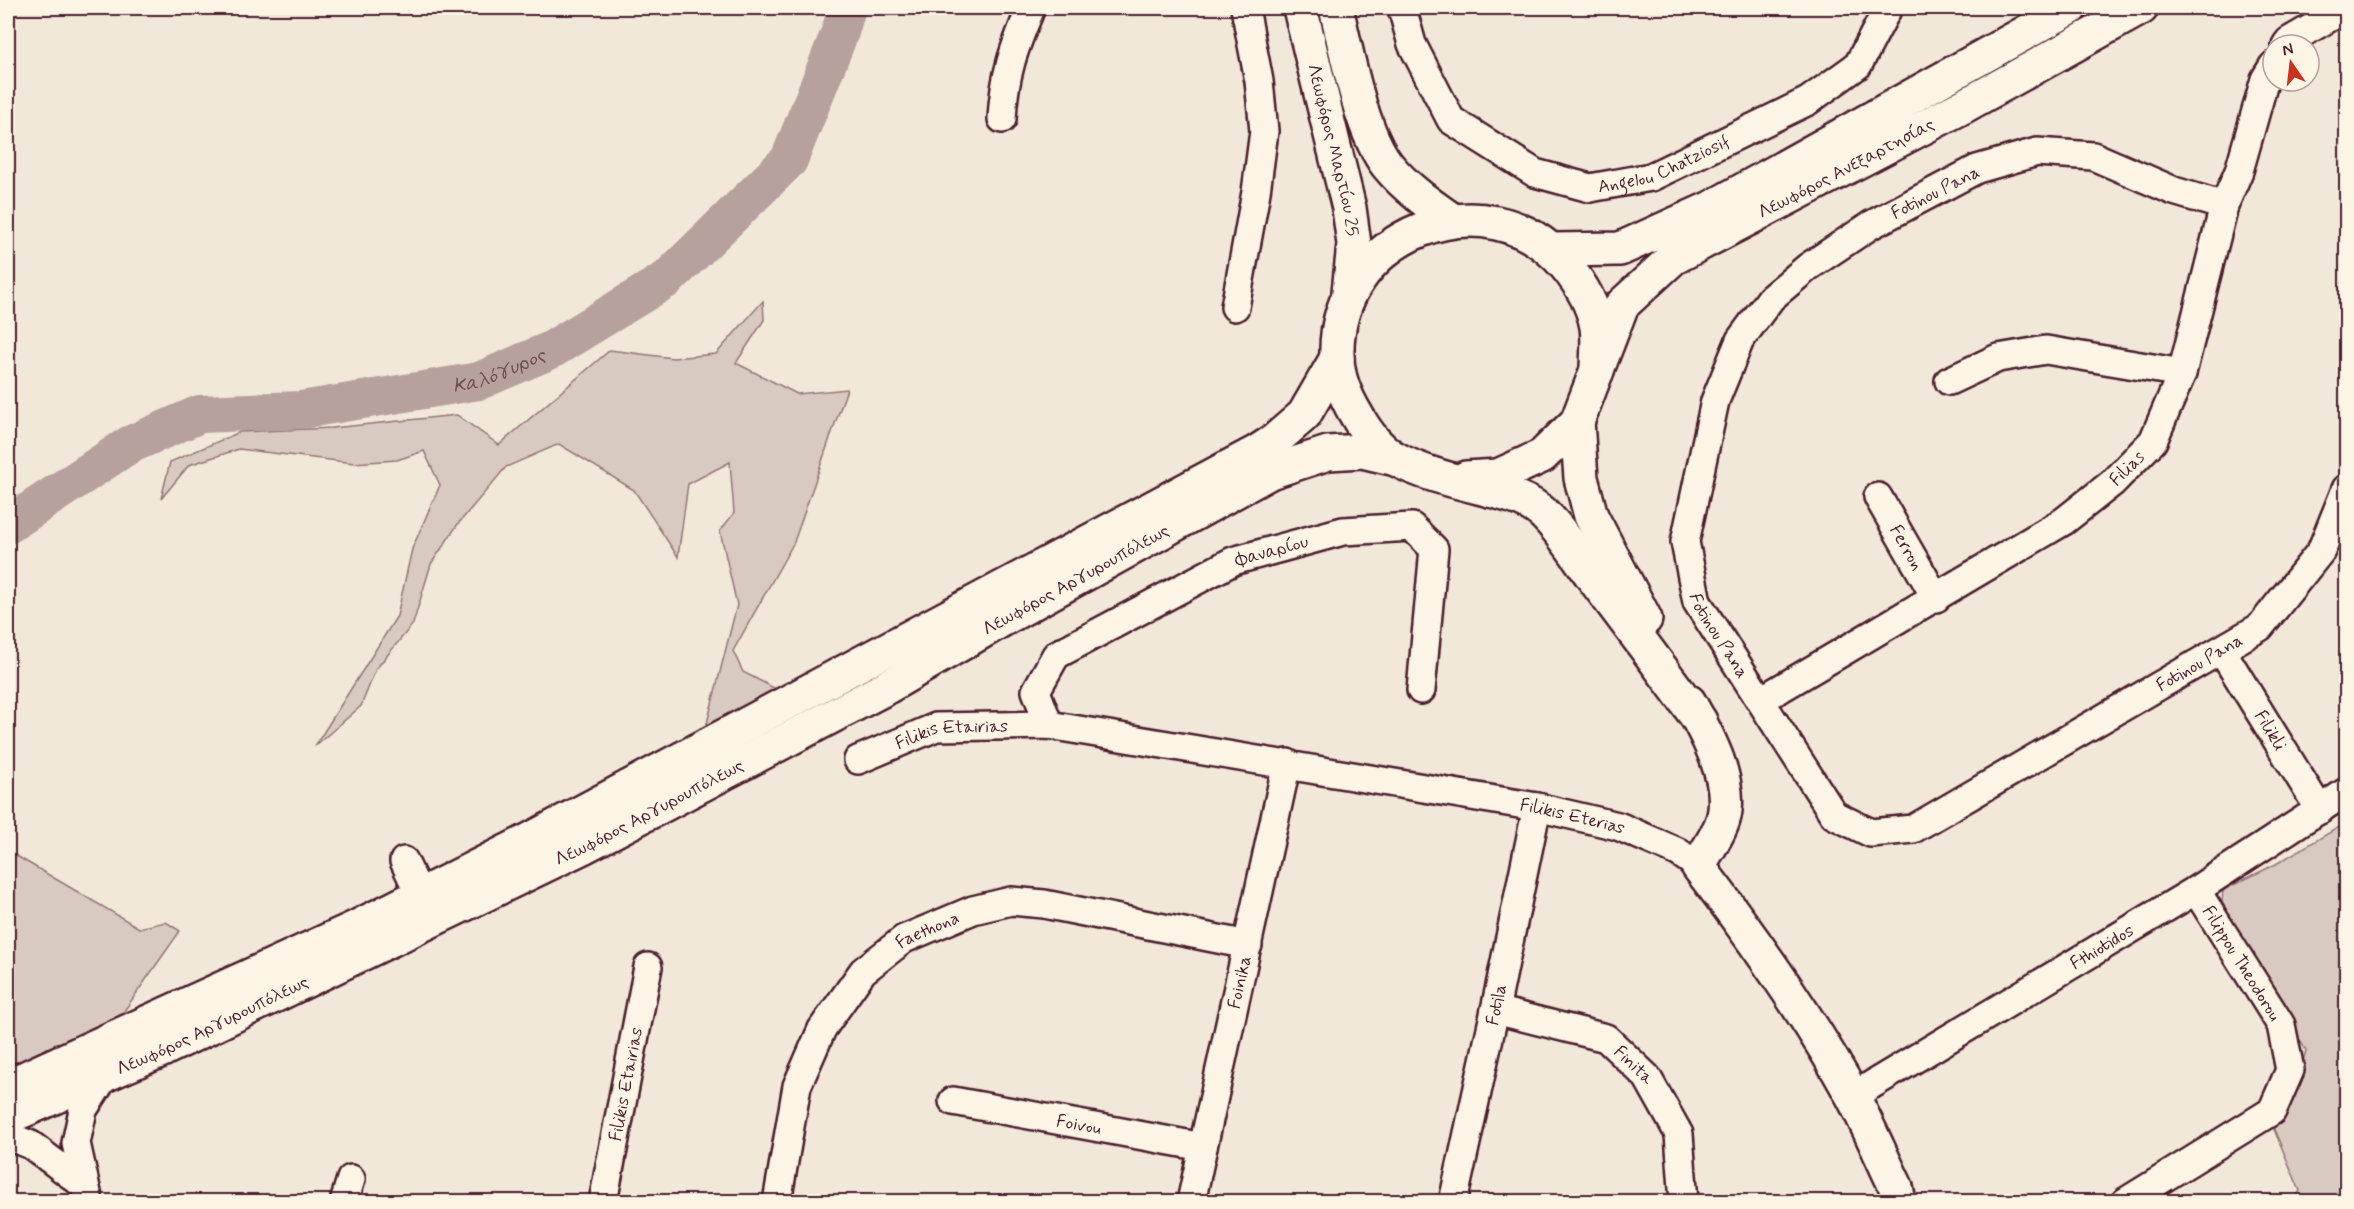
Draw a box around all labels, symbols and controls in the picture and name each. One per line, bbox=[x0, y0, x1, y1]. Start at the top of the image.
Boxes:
north arrow bbox=[2261, 33, 2321, 93]
text: N bbox=[2280, 38, 2295, 61]
street label: Λεωφόρος Μαρτίου 25 bbox=[1301, 62, 1364, 238]
street label: Λεωφόρος Ανεξαρτησίας bbox=[1754, 112, 1939, 225]
street label: Angelou Chatziosif bbox=[1596, 130, 1734, 199]
street label: Fotinou Pana bbox=[1887, 160, 1984, 225]
water label: Καλόγυρος bbox=[451, 342, 551, 400]
street label: Filias bbox=[2104, 446, 2150, 492]
street label: Λεωφόρος Αργυρουπόλεως bbox=[978, 519, 1174, 642]
street label: Ferron bbox=[1883, 521, 1929, 575]
street label: Φαναρίου bbox=[1232, 530, 1311, 573]
street label: Fotinou Pana bbox=[1683, 592, 1754, 683]
street label: Fotinou Pana bbox=[2152, 629, 2247, 698]
street label: Filikli bbox=[2248, 706, 2292, 756]
street label: Filikis Etairias bbox=[892, 715, 1008, 756]
street label: Λεωφόρος Αργυρουπόλεως bbox=[551, 754, 748, 872]
street label: Filikis Eterias bbox=[1518, 793, 1629, 841]
street label: Filippou Theodorou bbox=[2196, 901, 2286, 1026]
street label: Faethona bbox=[891, 906, 963, 954]
street label: Fthiotidos bbox=[2066, 919, 2139, 976]
street label: Foinika bbox=[1223, 953, 1258, 1011]
street label: Λεωφόρος Αργυρουπόλεως bbox=[113, 970, 313, 1081]
street label: Fotila bbox=[1481, 982, 1513, 1028]
street label: Filikis Etairias bbox=[604, 1025, 649, 1143]
street label: Finita bbox=[1608, 1040, 1659, 1090]
street label: Foivou bbox=[1054, 1109, 1103, 1141]

